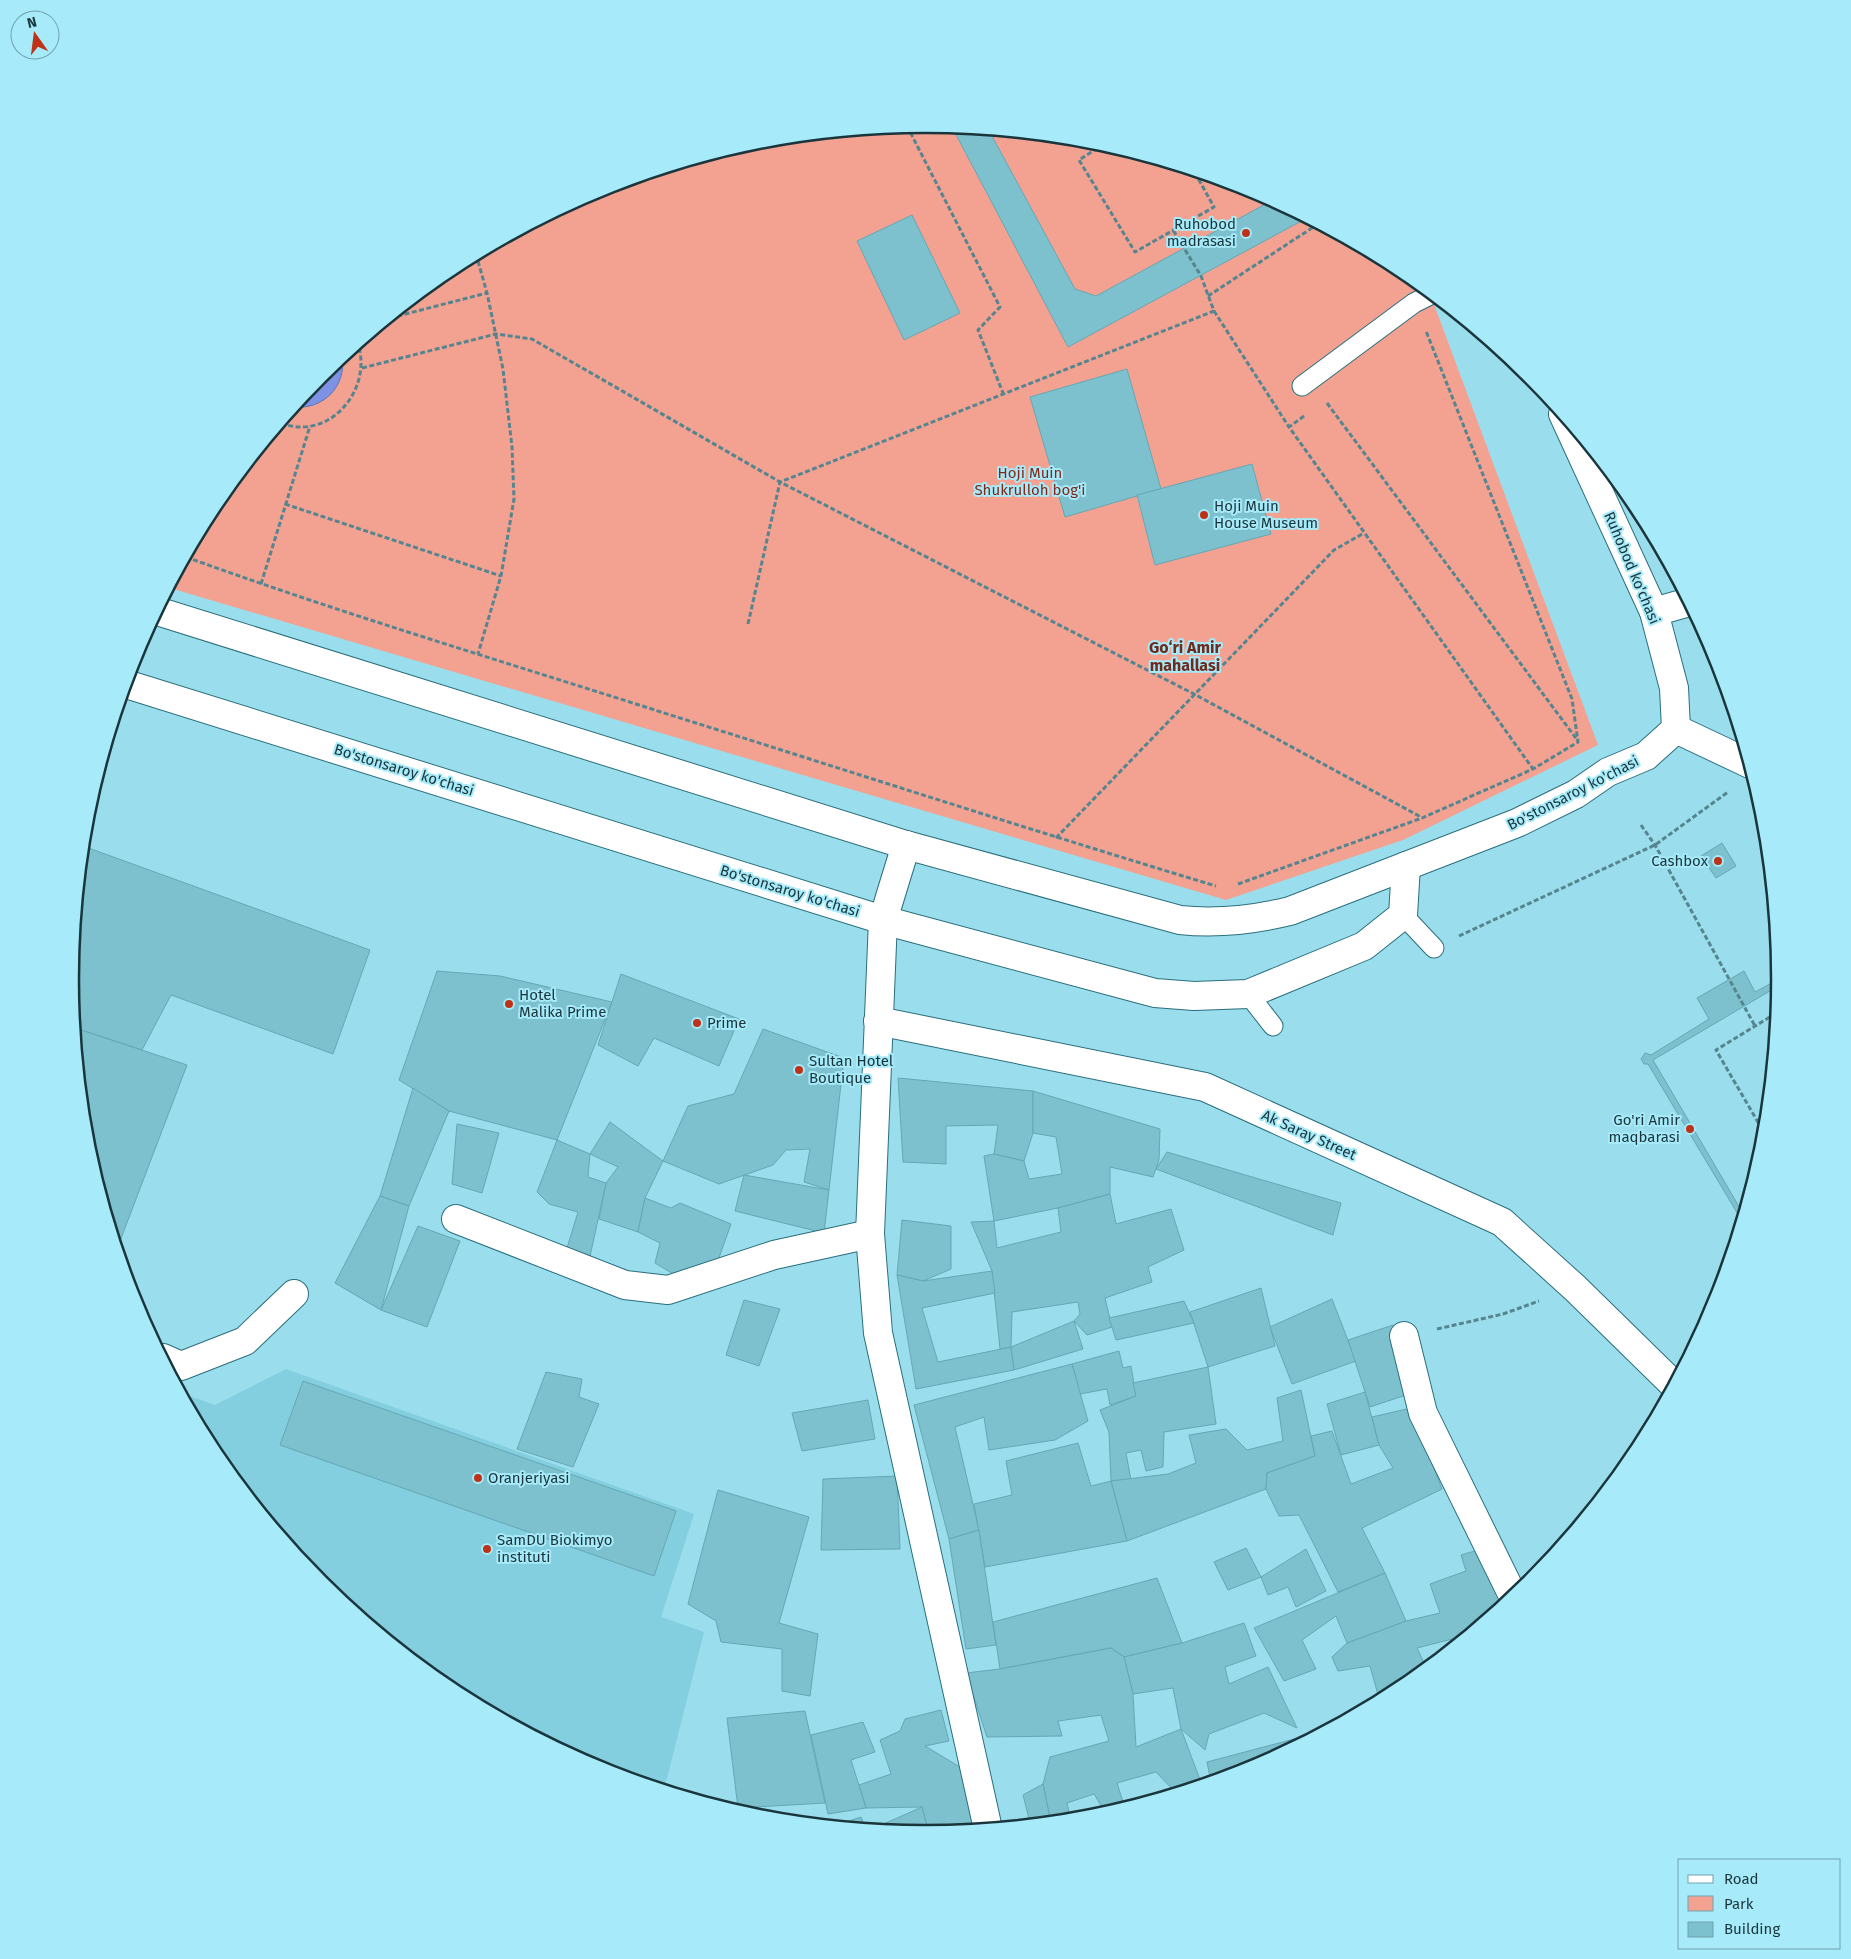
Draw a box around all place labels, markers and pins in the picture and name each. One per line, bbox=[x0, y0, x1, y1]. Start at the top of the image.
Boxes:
place label: Ruhobod madrasasi bbox=[1167, 215, 1236, 250]
marker: Ruhobod madrasasi bbox=[1240, 227, 1252, 239]
place label: Hoji Muin House Museum bbox=[1214, 497, 1318, 532]
marker: Hoji Muin House Museum bbox=[1198, 509, 1210, 521]
place label: Cashbox bbox=[1651, 852, 1709, 870]
marker: Cashbox bbox=[1712, 855, 1724, 867]
place label: Hotel Malika Prime bbox=[519, 986, 606, 1021]
marker: Hotel Malika Prime bbox=[503, 998, 515, 1010]
place label: Prime bbox=[707, 1014, 746, 1032]
marker: Prime bbox=[691, 1017, 703, 1029]
place label: Sultan Hotel Boutique bbox=[809, 1052, 894, 1087]
marker: Sultan Hotel Boutique bbox=[793, 1064, 805, 1076]
place label: Go'ri Amir maqbarasi bbox=[1609, 1111, 1680, 1146]
marker: Go'ri Amir maqbarasi bbox=[1684, 1123, 1696, 1135]
place label: Oranjeriyasi bbox=[488, 1469, 569, 1487]
marker: Oranjeriyasi bbox=[472, 1472, 484, 1484]
place label: SamDU Biokimyo instituti bbox=[497, 1531, 613, 1566]
marker: SamDU Biokimyo instituti bbox=[481, 1543, 493, 1555]

